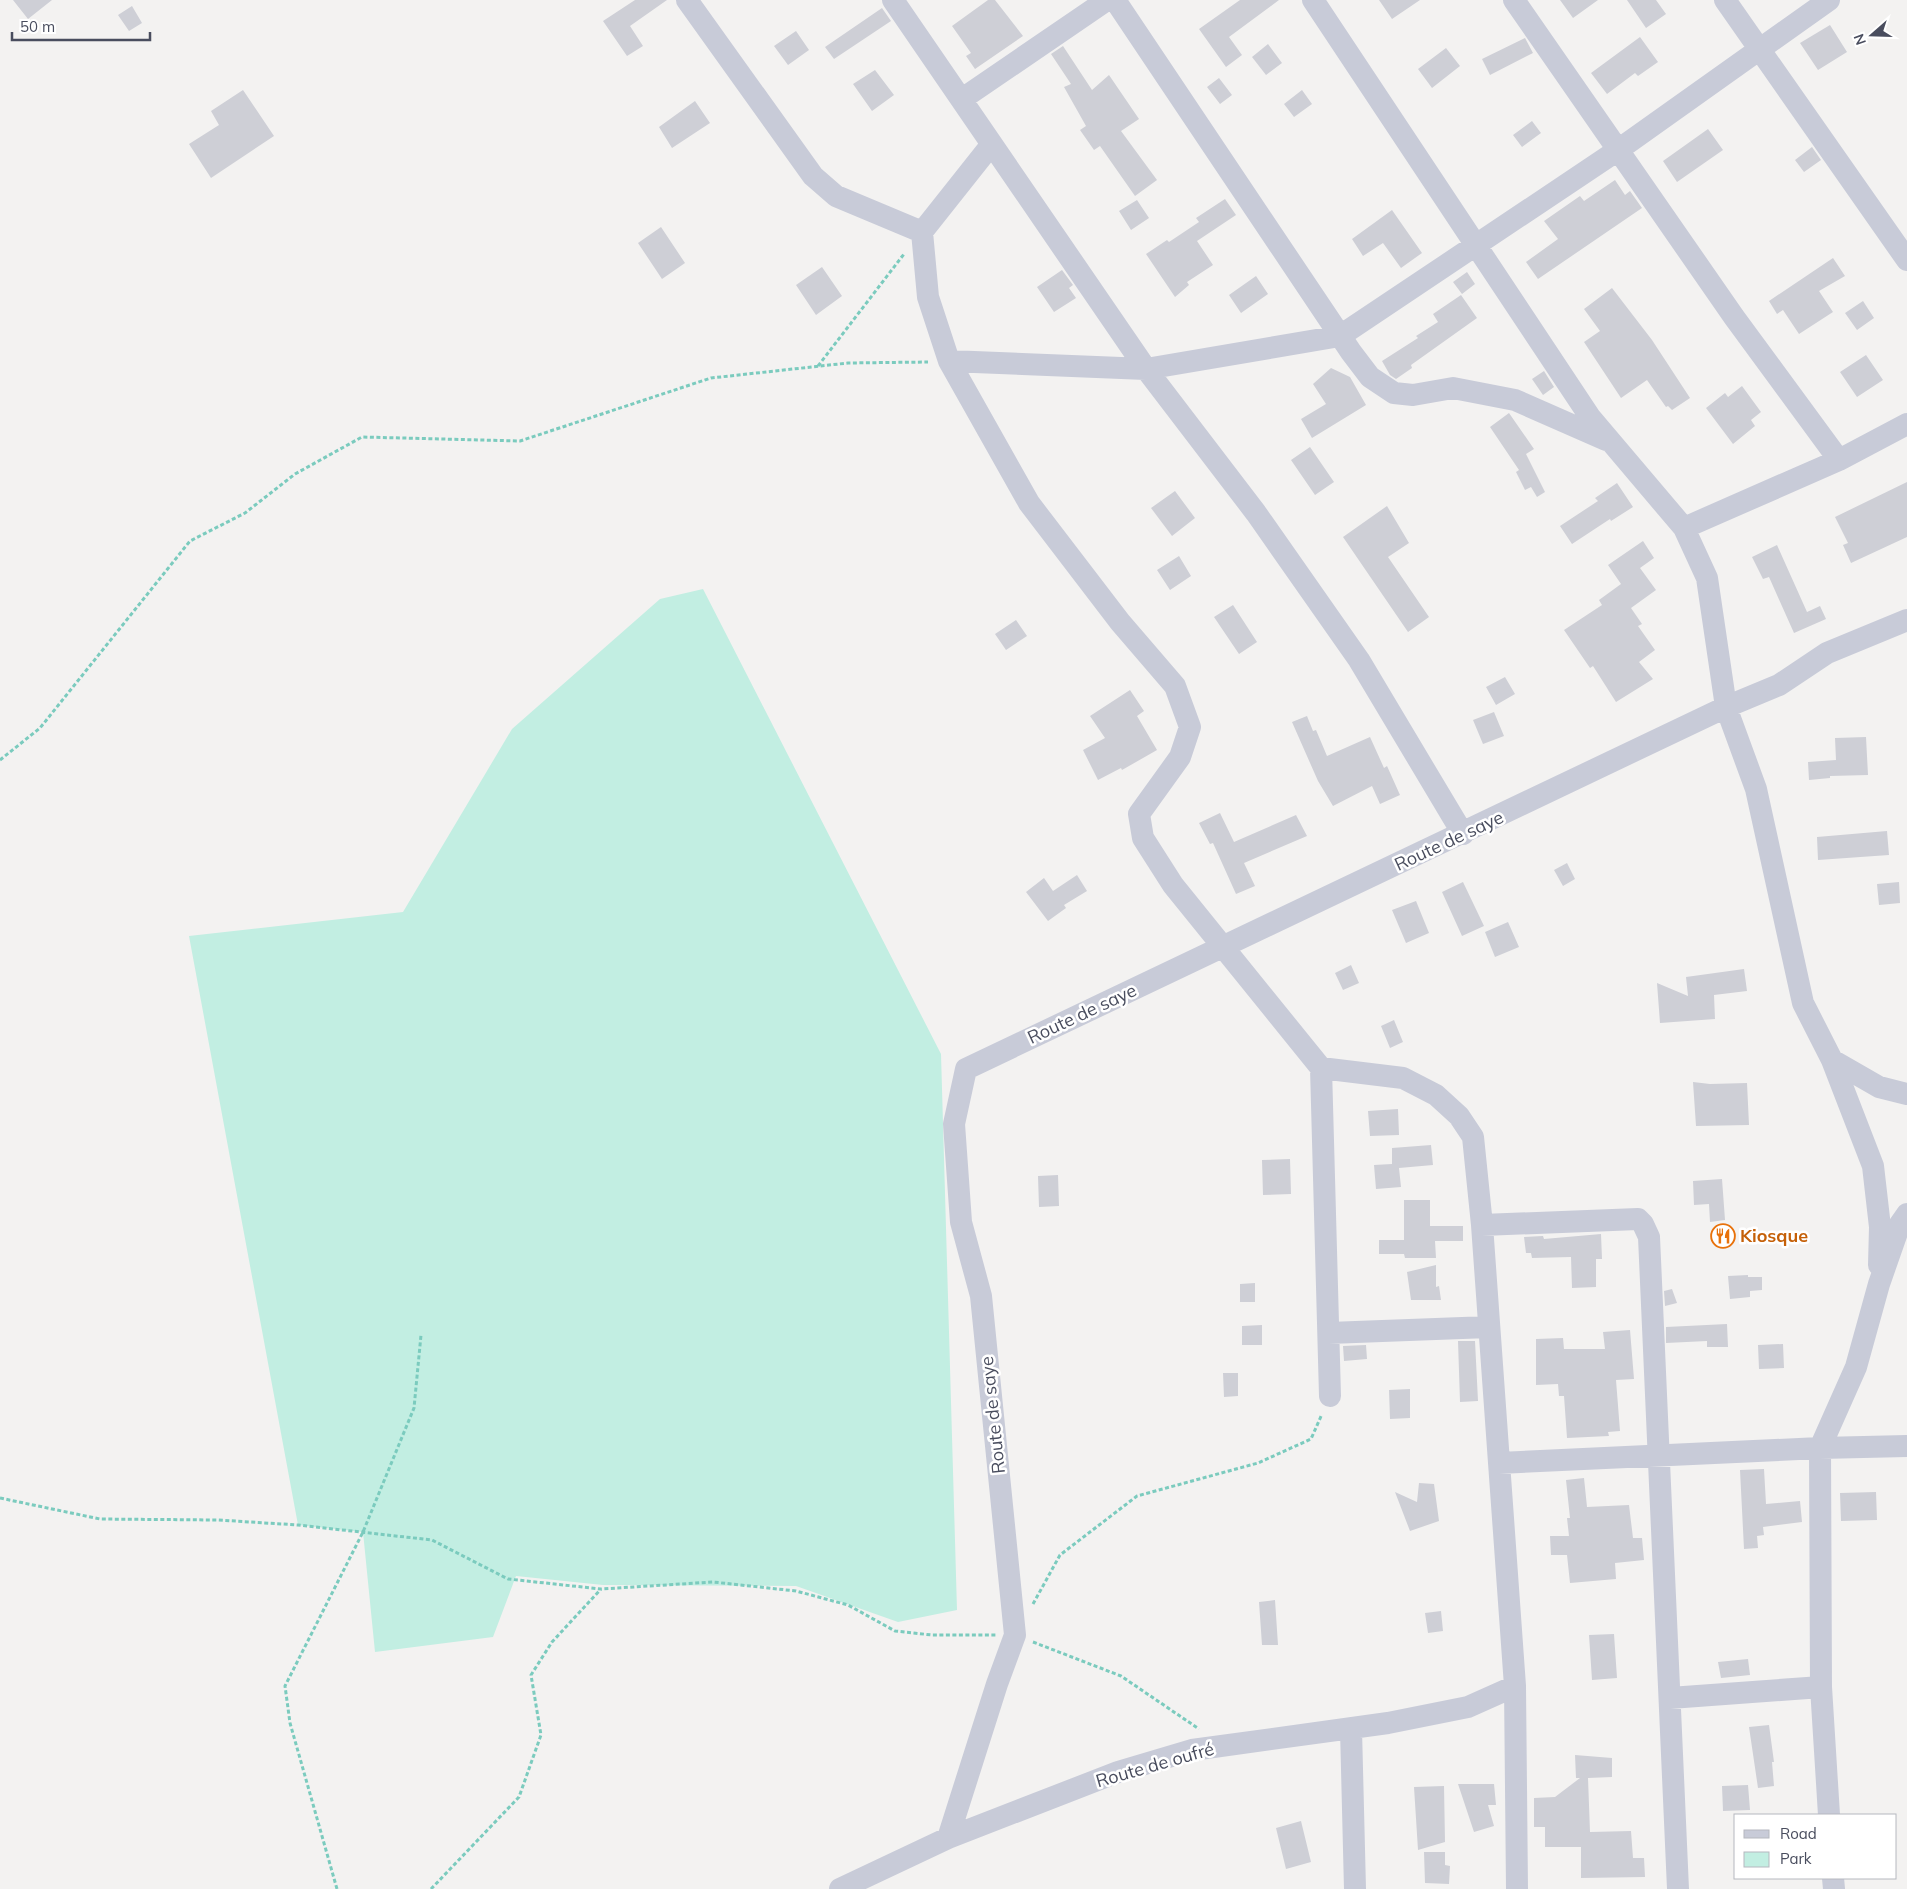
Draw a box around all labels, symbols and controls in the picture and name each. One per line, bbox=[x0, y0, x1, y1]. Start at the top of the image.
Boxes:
scale bar bbox=[12, 10, 150, 42]
north arrow bbox=[1847, 10, 1897, 60]
text: 50 m bbox=[20, 17, 55, 36]
text: N bbox=[1850, 31, 1870, 47]
street label: Route de saye bbox=[1391, 805, 1507, 876]
street label: Route de saye bbox=[1024, 978, 1140, 1049]
restaurant icon: Kiosque bbox=[1710, 1223, 1736, 1249]
place label: Kiosque bbox=[1740, 1224, 1808, 1247]
street label: Route de saye bbox=[975, 1355, 1010, 1475]
street label: Route de oufré bbox=[1093, 1737, 1217, 1792]
legend bbox=[1734, 1814, 1897, 1879]
text: Road bbox=[1780, 1824, 1817, 1843]
text: Park bbox=[1780, 1849, 1812, 1868]

